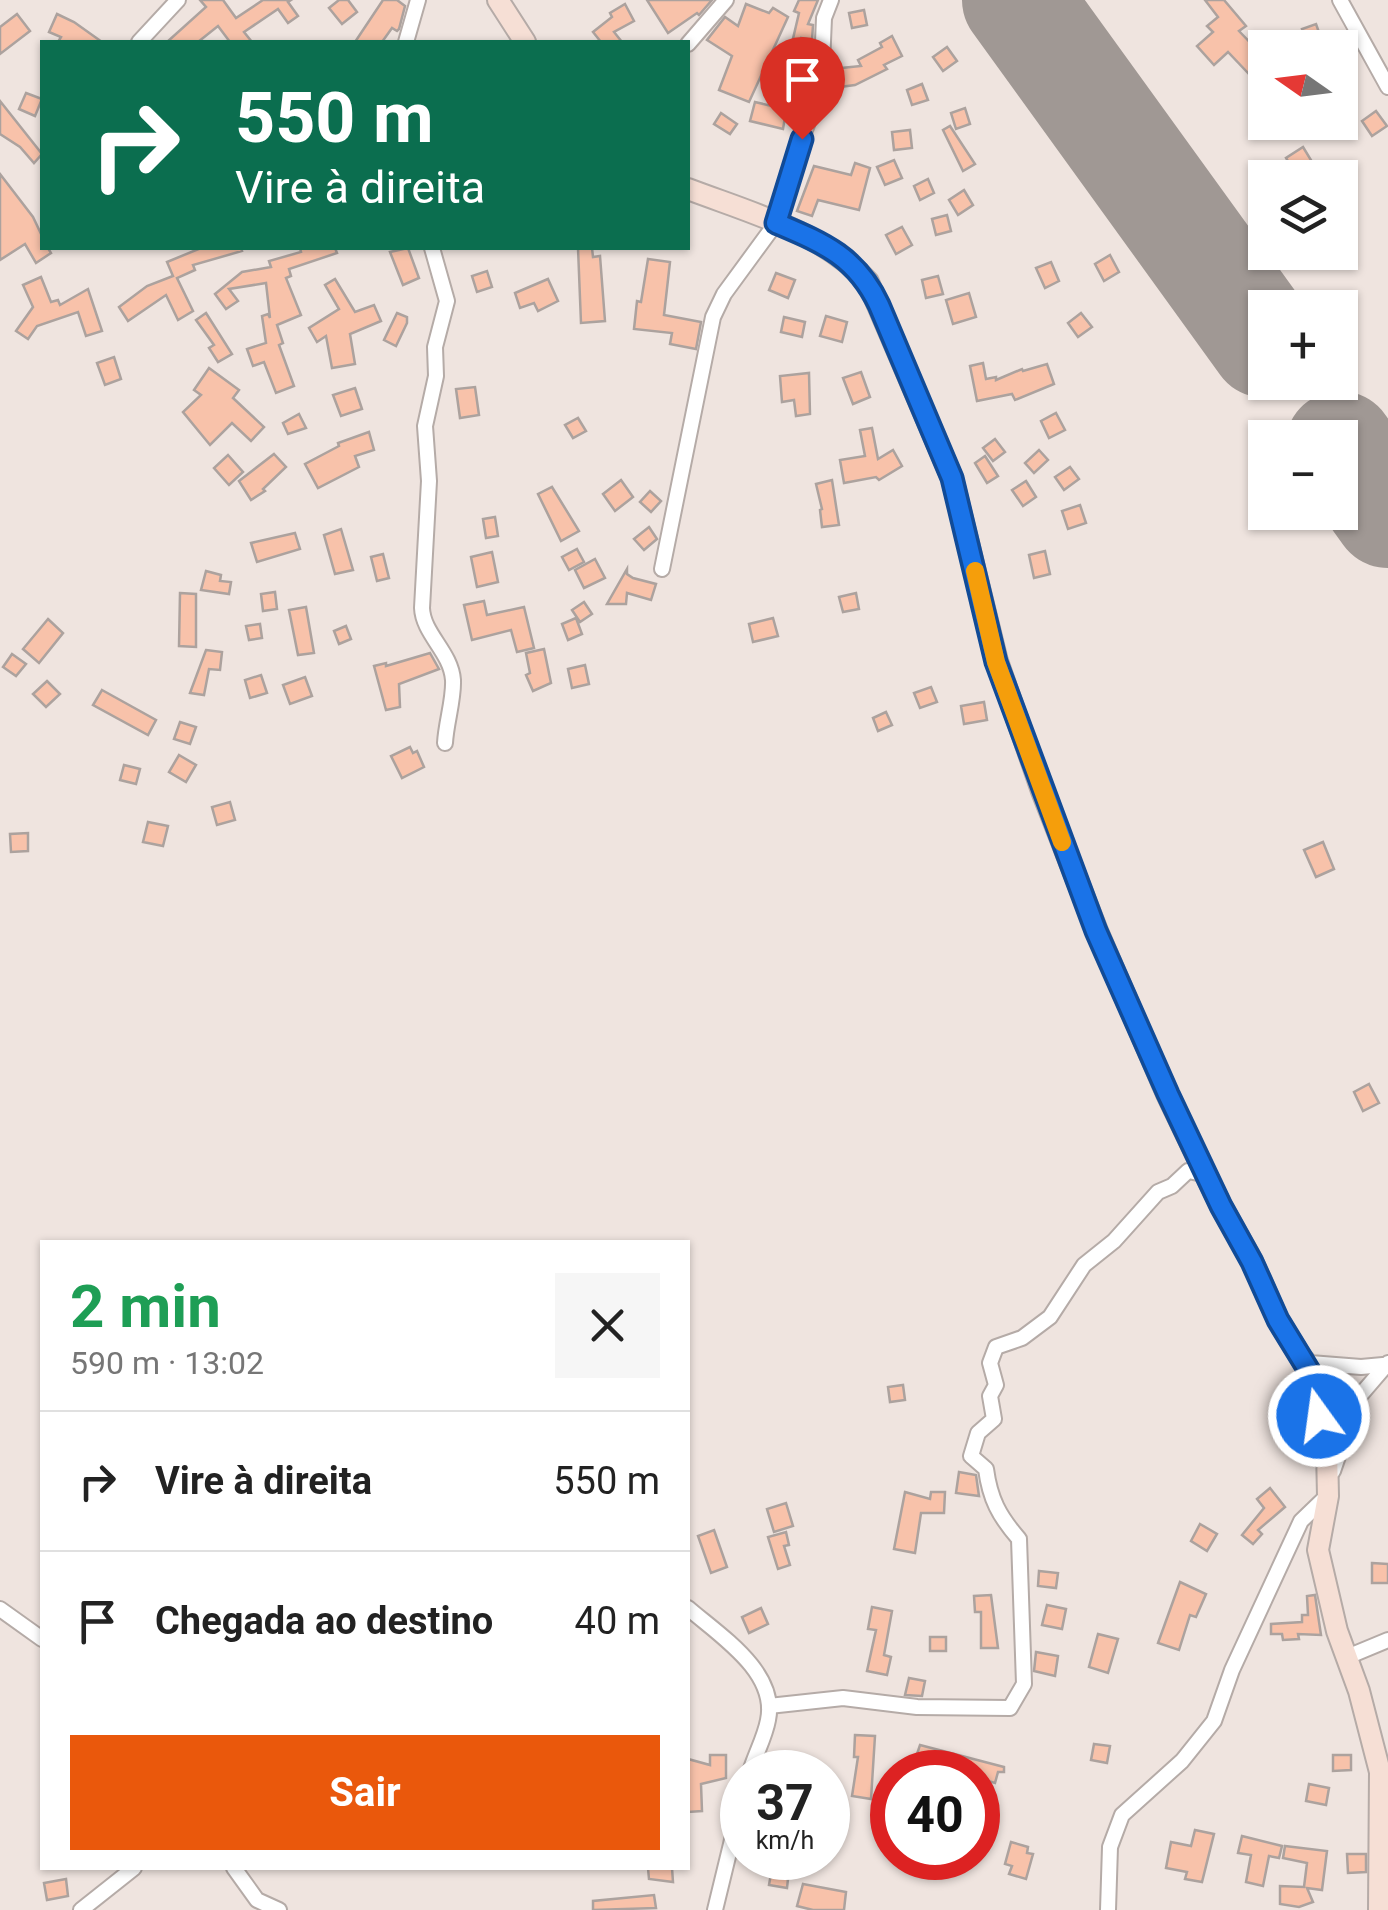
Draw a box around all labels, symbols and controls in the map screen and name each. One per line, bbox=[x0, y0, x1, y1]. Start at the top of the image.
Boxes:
north arrow bbox=[1248, 30, 1358, 140]
map controls bbox=[1248, 30, 1358, 530]
pin bbox=[760, 37, 845, 140]
icon: arrive bbox=[775, 52, 830, 107]
text: 550 m bbox=[235, 77, 434, 159]
icon: right bbox=[70, 80, 200, 210]
button: layers bbox=[1248, 160, 1358, 270]
text: Vire à direita bbox=[235, 161, 485, 214]
button: + bbox=[1248, 290, 1358, 400]
button: − bbox=[1248, 420, 1358, 530]
text: 2 min bbox=[70, 1271, 221, 1342]
button: close bbox=[555, 1273, 660, 1378]
text: 590 m · 13:02 bbox=[70, 1344, 264, 1382]
position arrow bbox=[1267, 1364, 1371, 1468]
icon: right bbox=[70, 1454, 125, 1509]
text: Vire à direita bbox=[155, 1459, 372, 1503]
text: 550 m bbox=[553, 1459, 660, 1503]
icon: arrive bbox=[70, 1594, 125, 1649]
text: Chegada ao destino bbox=[155, 1599, 493, 1643]
text: 40 m bbox=[575, 1599, 660, 1643]
button: Sair bbox=[70, 1735, 660, 1850]
speed limit sign: 40 bbox=[870, 1750, 1000, 1880]
text: 37 bbox=[756, 1774, 814, 1832]
text: km/h bbox=[756, 1826, 814, 1855]

